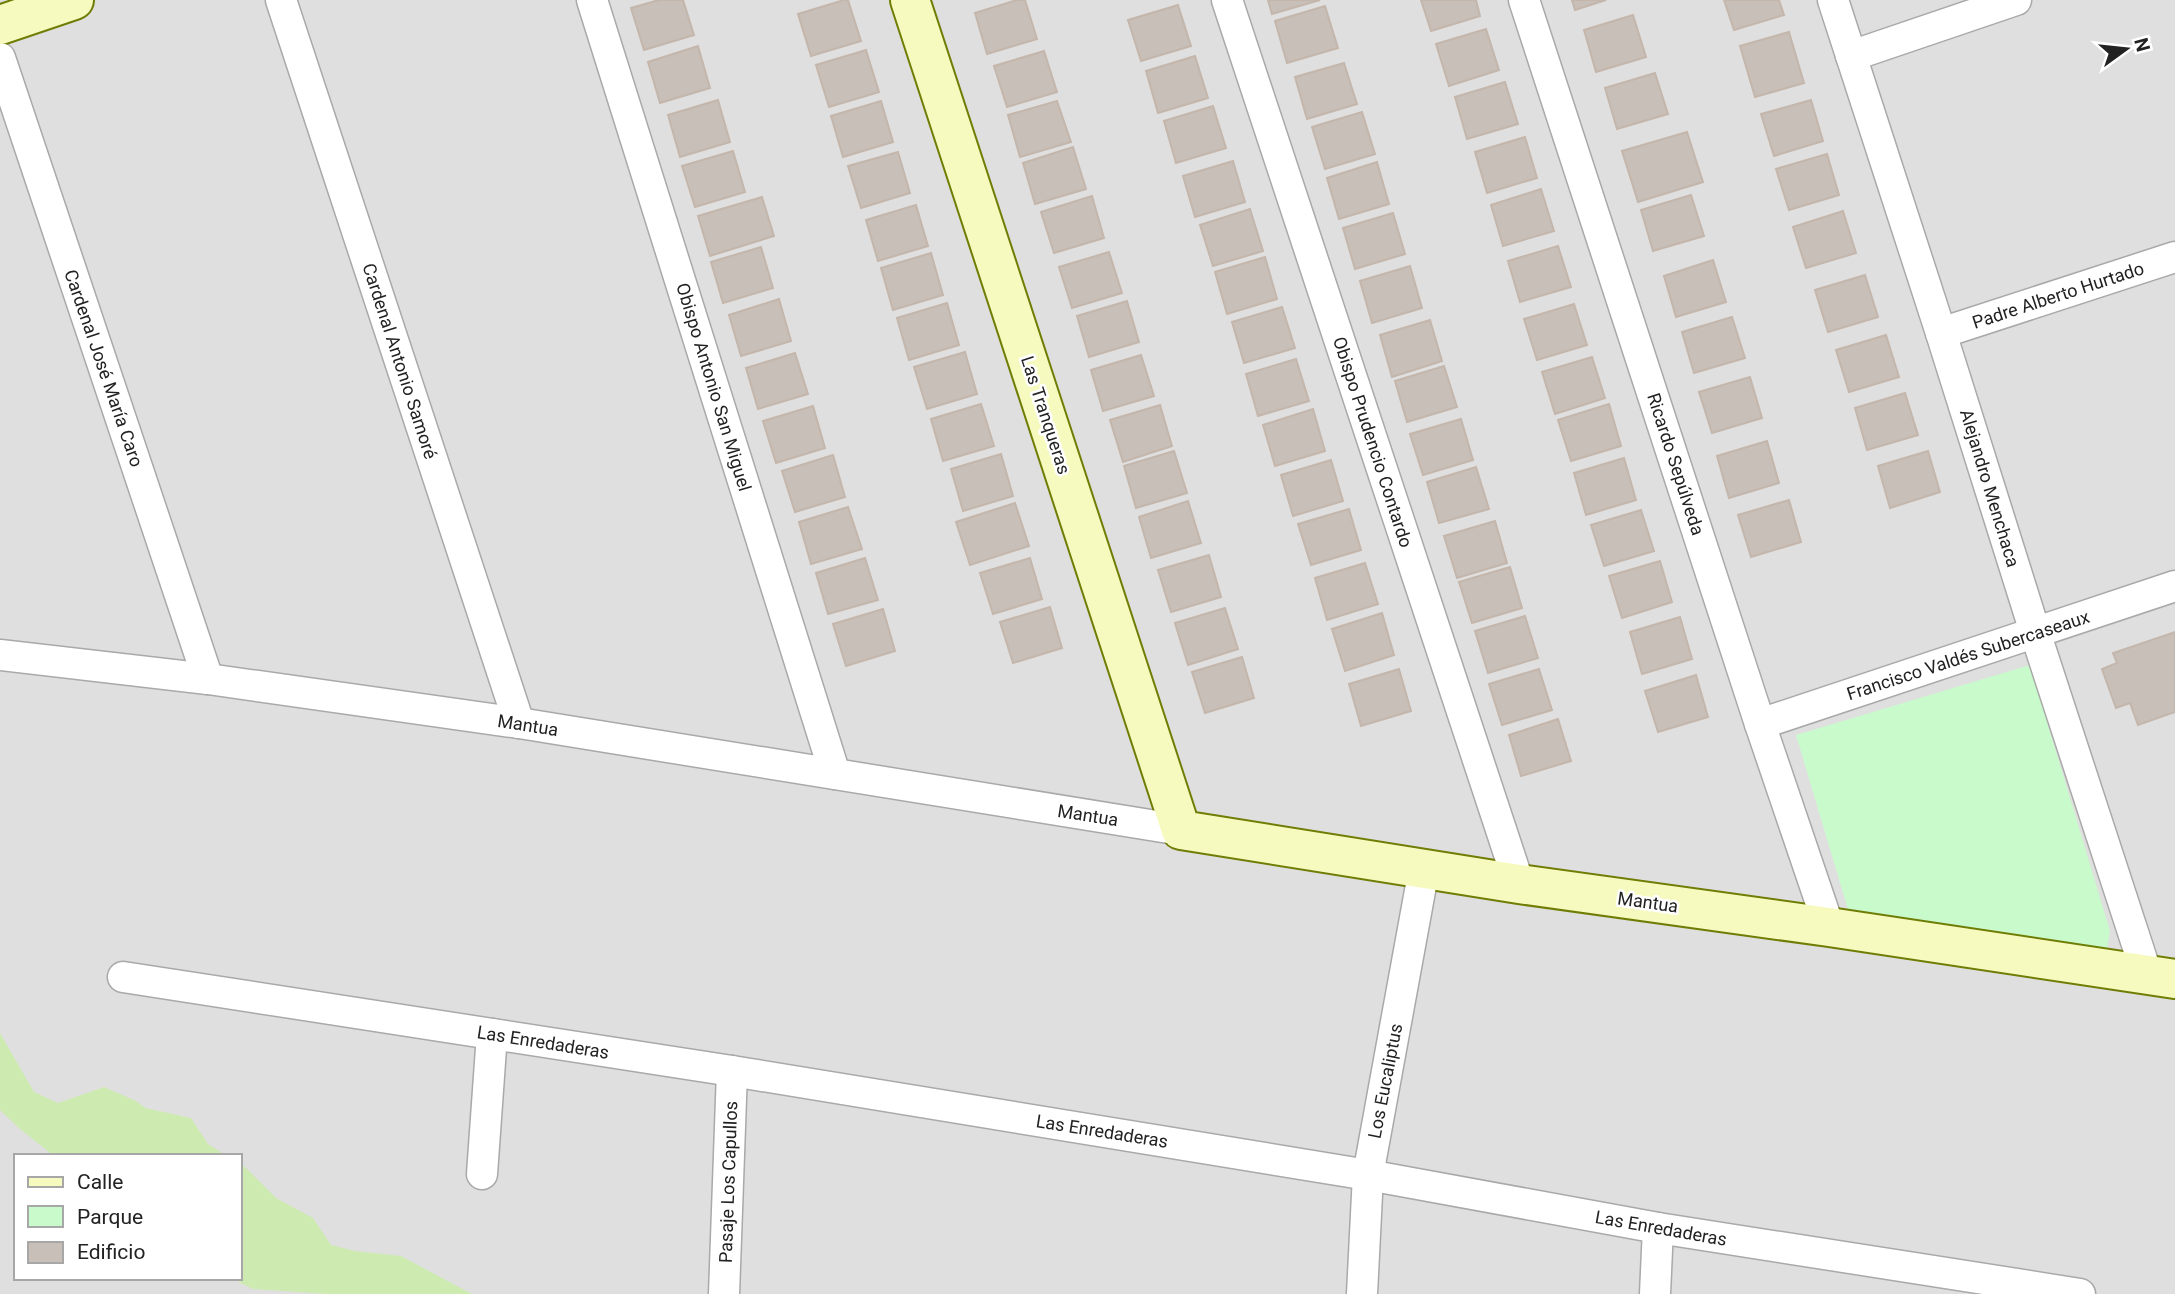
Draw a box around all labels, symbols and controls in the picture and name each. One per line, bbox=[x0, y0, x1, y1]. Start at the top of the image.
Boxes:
north arrow bbox=[2091, 14, 2161, 84]
text: N bbox=[2129, 35, 2155, 54]
street label: Padre Alberto Hurtado bbox=[1969, 257, 2147, 333]
street label: Cardenal Antonio Samoré bbox=[358, 261, 442, 461]
street label: Cardenal José María Caro bbox=[60, 267, 148, 469]
street label: Obispo Antonio San Miguel bbox=[672, 280, 756, 494]
street label: Obispo Prudencio Contardo bbox=[1329, 334, 1417, 550]
street label: Las Tranqueras bbox=[1017, 353, 1075, 477]
street label: Ricardo Sepúlveda bbox=[1643, 390, 1709, 538]
street label: Alejandro Menchaca bbox=[1956, 406, 2024, 570]
street label: Francisco Valdés Subercaseaux bbox=[1844, 606, 2092, 704]
street label: Mantua bbox=[496, 710, 560, 740]
street label: Mantua bbox=[1056, 800, 1120, 830]
street label: Mantua bbox=[1616, 887, 1680, 917]
street label: Las Enredaderas bbox=[475, 1021, 611, 1063]
street label: Los Eucaliptus bbox=[1364, 1022, 1406, 1140]
street label: Pasaje Los Capullos bbox=[715, 1101, 741, 1263]
street label: Las Enredaderas bbox=[1034, 1110, 1170, 1152]
legend bbox=[14, 1154, 242, 1280]
text: Calle bbox=[77, 1170, 123, 1194]
text: Parque bbox=[77, 1205, 143, 1229]
street label: Las Enredaderas bbox=[1594, 1206, 1728, 1250]
text: Edificio bbox=[77, 1240, 145, 1264]

